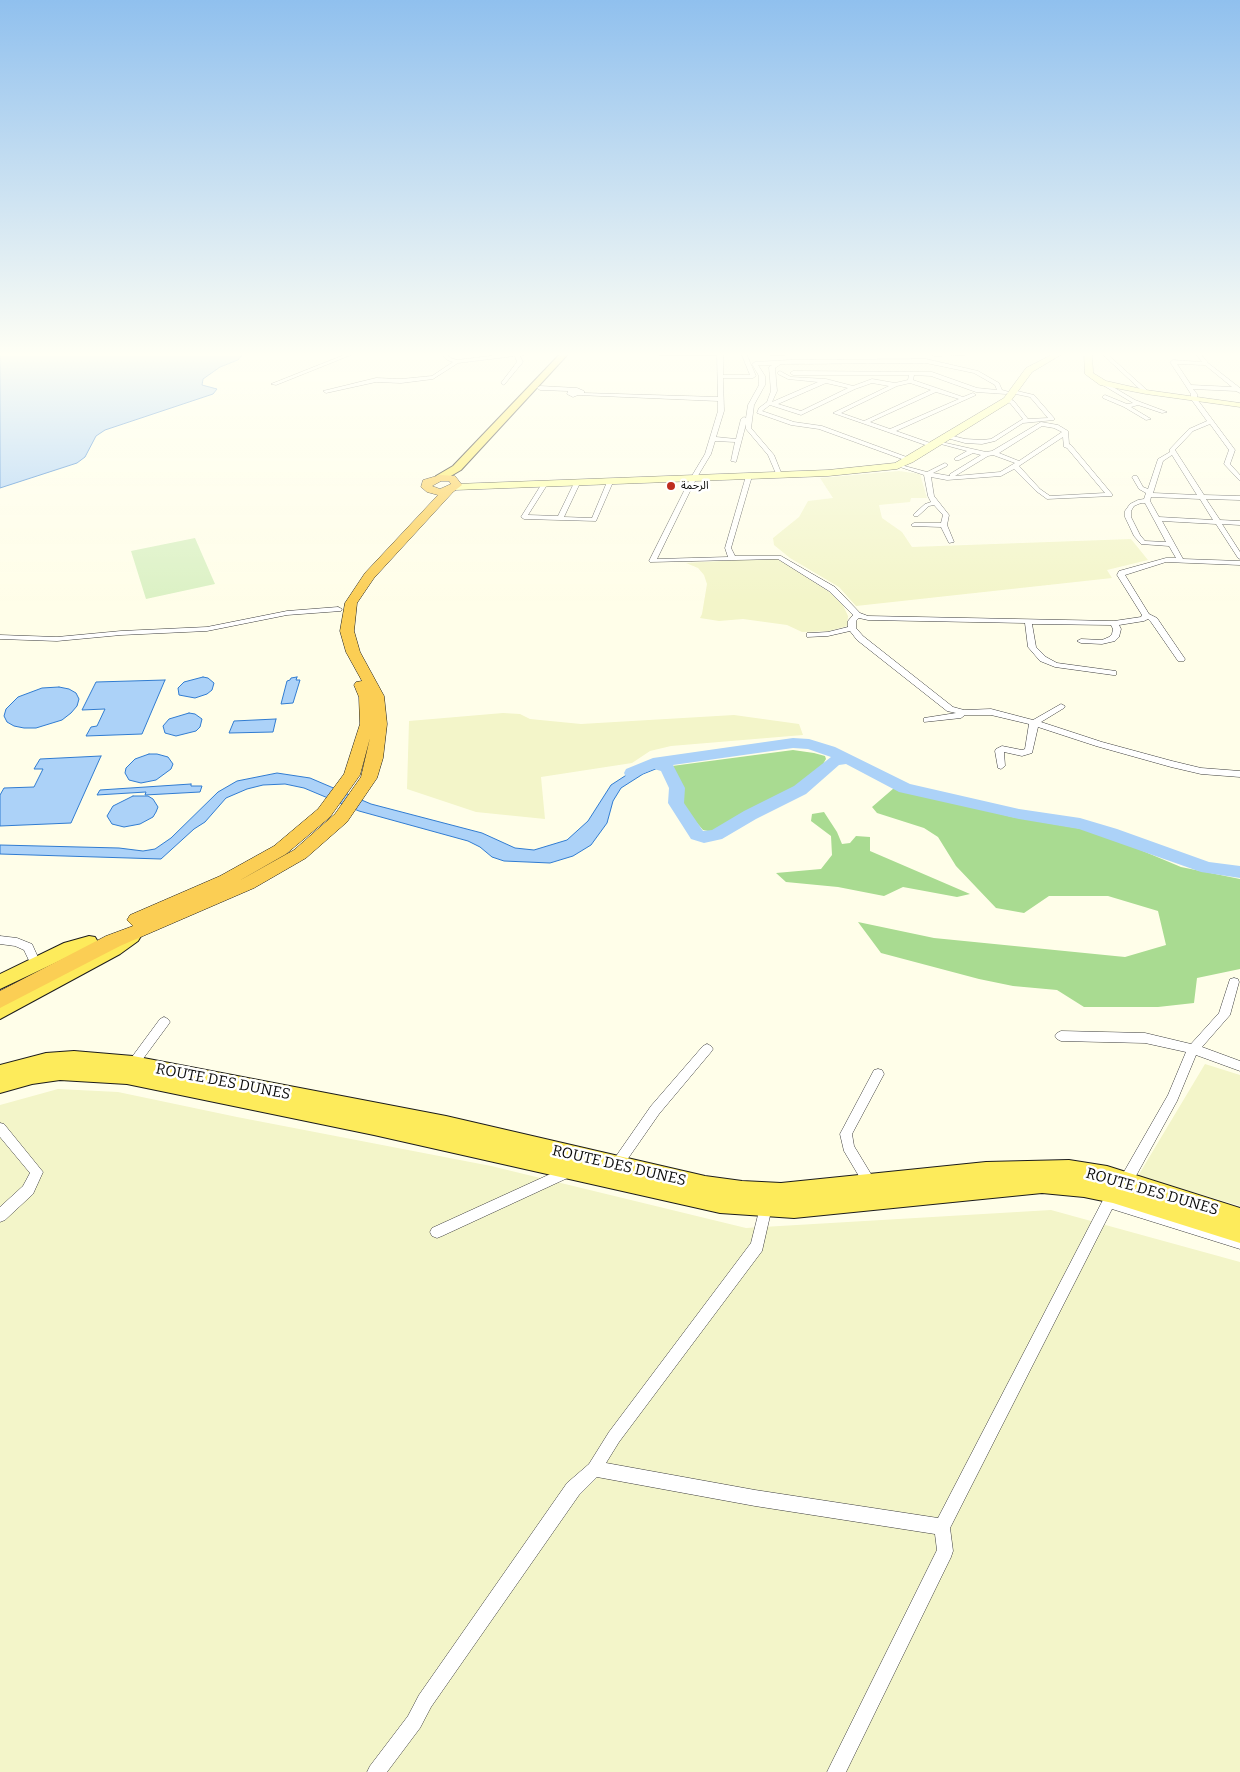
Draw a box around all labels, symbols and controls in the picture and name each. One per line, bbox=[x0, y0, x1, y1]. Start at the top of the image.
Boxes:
place label: الرحمة bbox=[681, 479, 709, 493]
marker: الرحمة bbox=[665, 480, 677, 492]
street label: ROUTE DES DUNES bbox=[154, 1060, 292, 1104]
street label: ROUTE DES DUNES bbox=[550, 1142, 688, 1190]
street label: ROUTE DES DUNES bbox=[1084, 1164, 1220, 1220]

